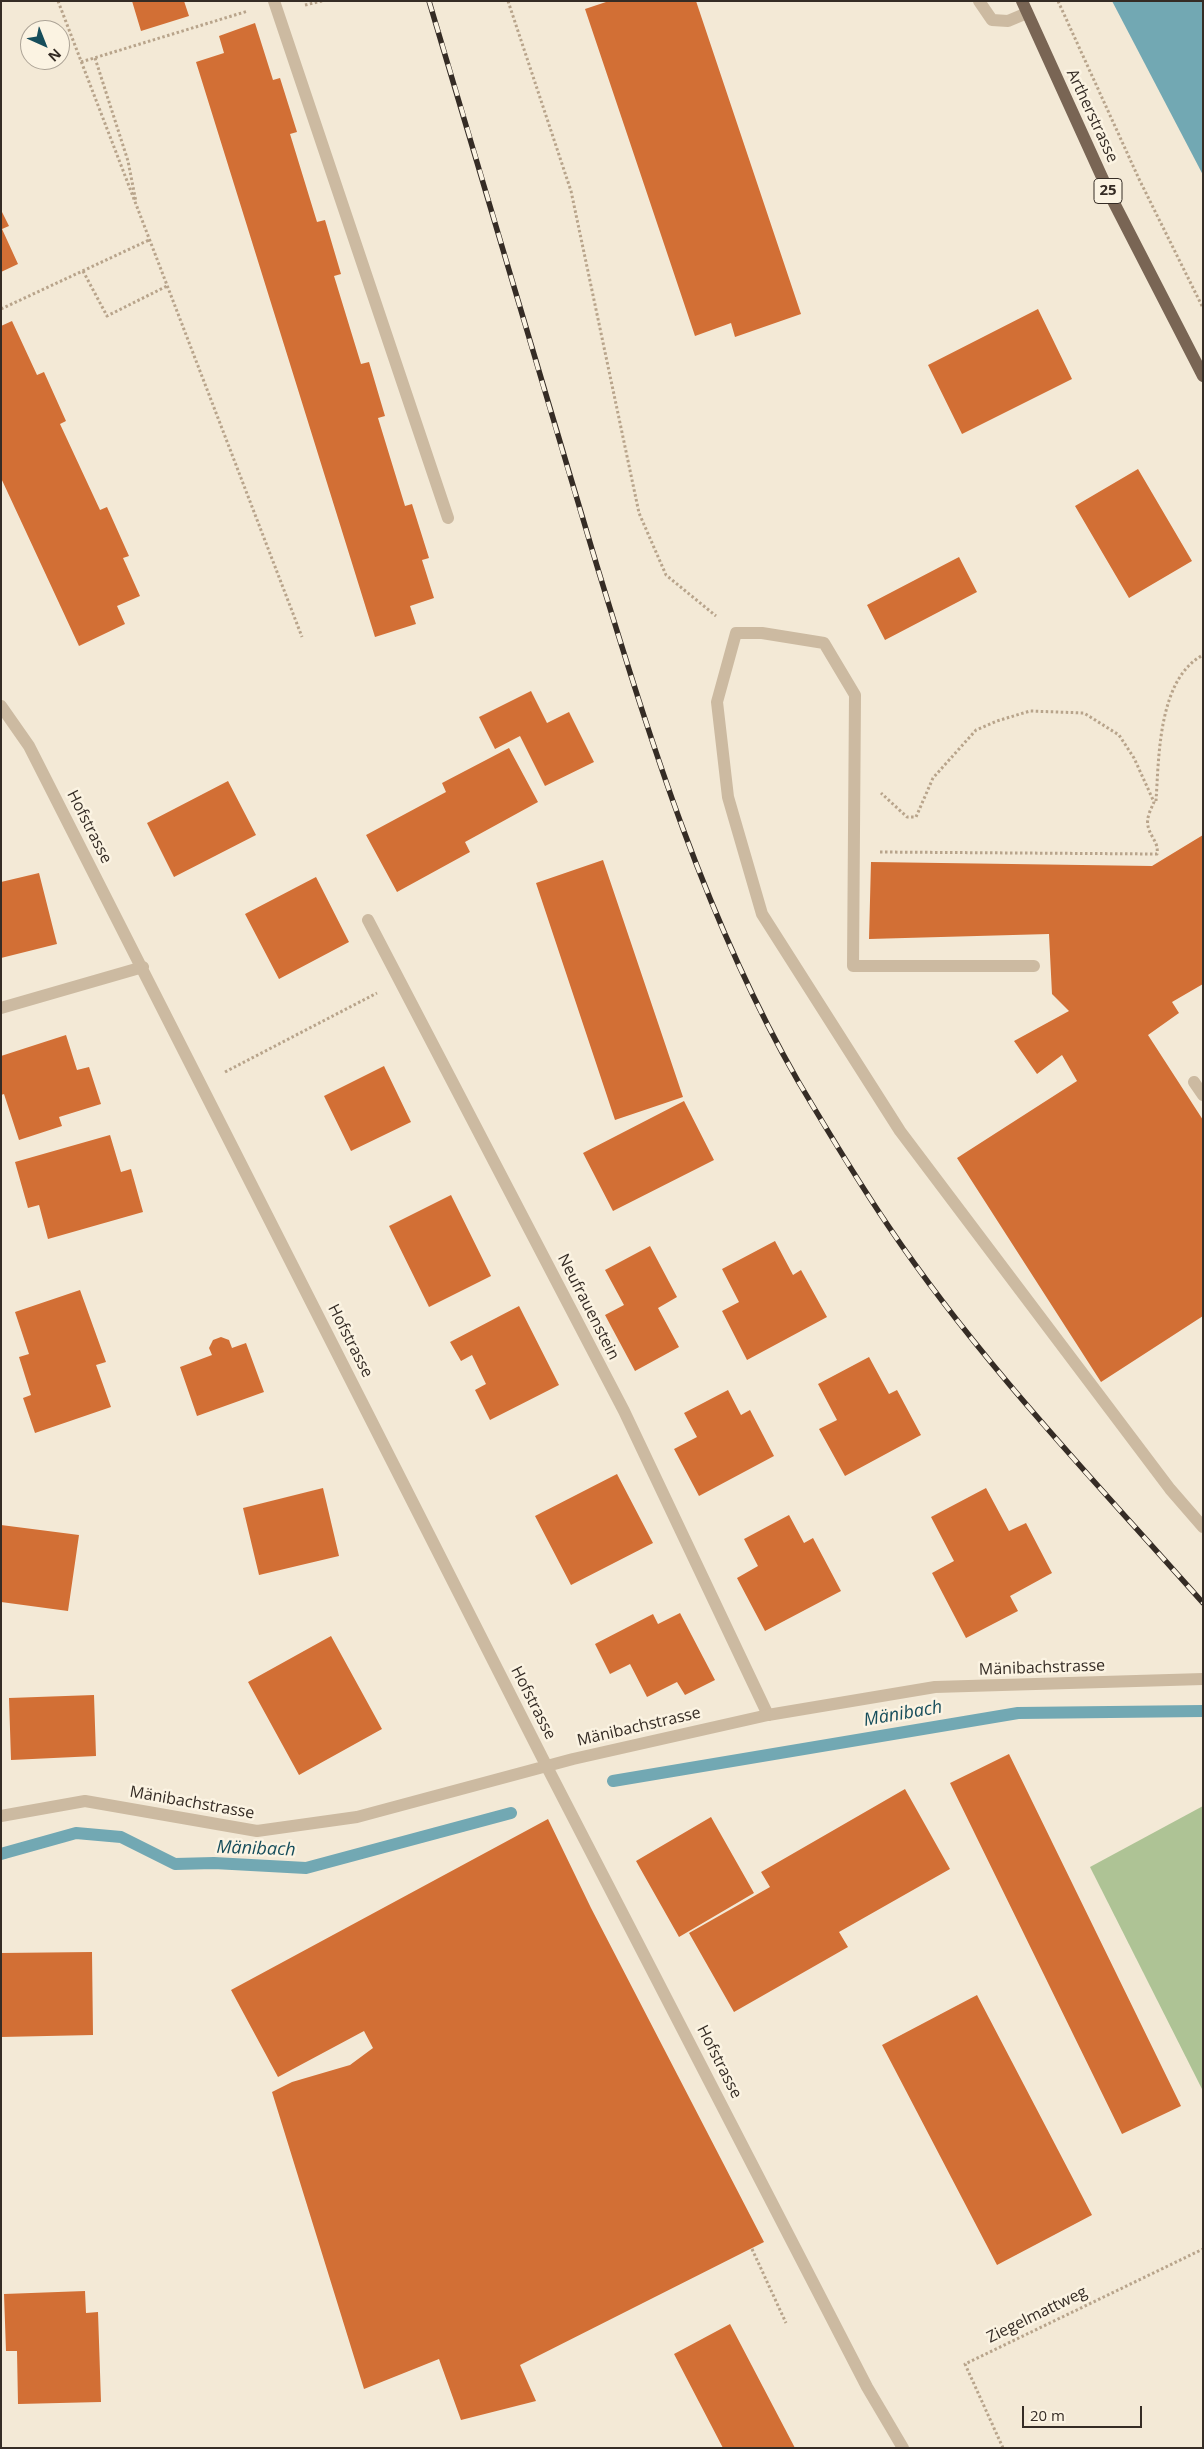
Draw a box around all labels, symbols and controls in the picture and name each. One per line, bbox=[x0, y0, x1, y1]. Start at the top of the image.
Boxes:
north arrow bbox=[20, 20, 70, 70]
text: N bbox=[44, 45, 66, 66]
street label: Artherstrasse bbox=[1062, 66, 1122, 166]
road number: 25 bbox=[1094, 178, 1122, 204]
street label: Hofstrasse bbox=[62, 787, 116, 867]
street label: Neufrauenstein bbox=[553, 1251, 623, 1363]
street label: Hofstrasse bbox=[323, 1301, 377, 1381]
street label: Mänibachstrasse bbox=[979, 1656, 1105, 1680]
street label: Hofstrasse bbox=[506, 1663, 560, 1743]
water label: Mänibach bbox=[862, 1696, 944, 1732]
street label: Mänibachstrasse bbox=[575, 1703, 703, 1751]
street label: Mänibachstrasse bbox=[128, 1783, 256, 1823]
water label: Mänibach bbox=[216, 1837, 296, 1861]
street label: Hofstrasse bbox=[692, 2022, 746, 2102]
street label: Ziegelmattweg bbox=[984, 2282, 1090, 2348]
scale bar bbox=[1024, 2396, 1144, 2428]
text: 20 m bbox=[1030, 2405, 1065, 2425]

